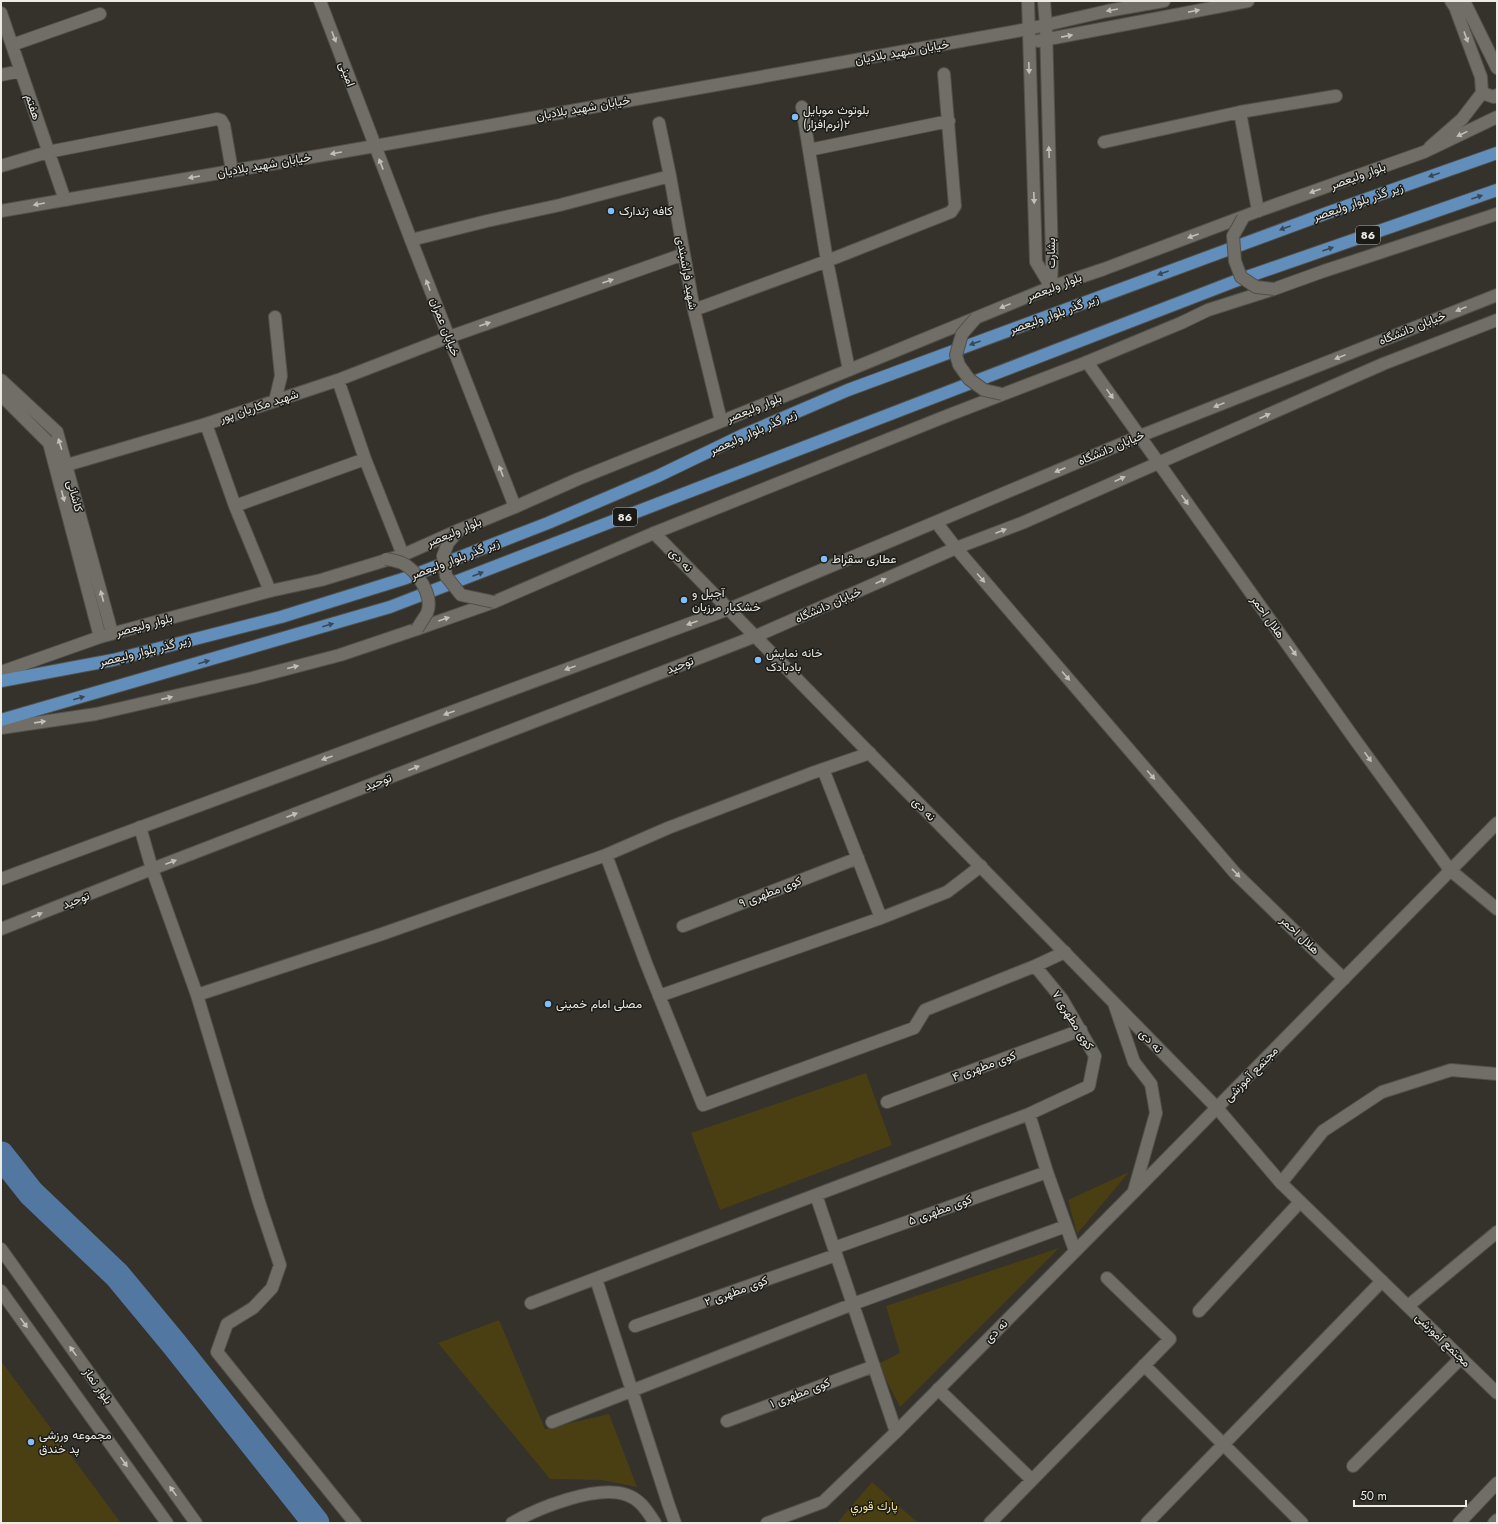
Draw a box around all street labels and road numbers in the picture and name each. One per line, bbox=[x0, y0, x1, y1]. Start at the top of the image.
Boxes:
street label: خیابان شهید بلادیان bbox=[854, 35, 950, 69]
street label: امینی bbox=[334, 59, 360, 89]
street label: خیابان شهید بلادیان bbox=[535, 91, 631, 125]
street label: هفتم bbox=[20, 92, 46, 122]
street label: خیابان شهید بلادیان bbox=[216, 148, 312, 182]
street label: بلوار ولیعصر bbox=[1327, 158, 1388, 195]
street label: زیر گذر بلوار ولیعصر bbox=[1310, 178, 1405, 226]
road number: 86 bbox=[1356, 226, 1380, 244]
street label: شهید فراشبندی bbox=[672, 235, 702, 311]
street label: بشارت bbox=[1042, 238, 1060, 268]
street label: بلوار ولیعصر bbox=[1023, 268, 1084, 306]
street label: زیر گذر بلوار ولیعصر bbox=[1006, 289, 1101, 339]
street label: خیابان عمران bbox=[426, 295, 464, 359]
street label: خیابان دانشگاه bbox=[1376, 306, 1448, 350]
street label: شهید مکاریان پور bbox=[216, 385, 301, 428]
street label: بلوار ولیعصر bbox=[723, 389, 784, 428]
street label: زیر گذر بلوار ولیعصر bbox=[705, 405, 800, 460]
street label: خیابان دانشگاه bbox=[1075, 426, 1147, 470]
street label: کاشانی bbox=[62, 478, 88, 514]
road number: 86 bbox=[613, 508, 637, 526]
street label: بلوار ولیعصر bbox=[423, 512, 484, 552]
street label: زیر گذر بلوار ولیعصر bbox=[407, 534, 502, 585]
street label: نه دی bbox=[665, 544, 697, 576]
street label: خیابان دانشگاه bbox=[792, 582, 864, 628]
street label: هلال احمر bbox=[1246, 591, 1289, 642]
street label: بلوار ولیعصر bbox=[113, 609, 174, 641]
street label: زیر گذر بلوار ولیعصر bbox=[96, 631, 193, 671]
street label: توحید bbox=[664, 652, 696, 678]
street label: توحید bbox=[362, 769, 394, 795]
street label: نه دی bbox=[908, 793, 940, 825]
street label: کوی مطهری ۹ bbox=[736, 872, 804, 912]
street label: توحید bbox=[60, 886, 93, 914]
street label: هلال احمر bbox=[1275, 911, 1324, 959]
street label: کوی مطهری ۷ bbox=[1048, 987, 1098, 1053]
street label: نه دی bbox=[1135, 1025, 1167, 1057]
street label: مجتمع آموزشی bbox=[1220, 1042, 1282, 1106]
street label: کوی مطهری ۴ bbox=[950, 1046, 1018, 1086]
street label: کوی مطهری ۵ bbox=[905, 1190, 975, 1230]
street label: کوی مطهری ۲ bbox=[702, 1271, 770, 1311]
street label: مجتمع آموزشی bbox=[1411, 1309, 1475, 1371]
street label: نه دی bbox=[980, 1315, 1012, 1347]
street label: بلوار نماز bbox=[78, 1363, 117, 1408]
street label: کوی مطهری ۱ bbox=[767, 1373, 833, 1413]

